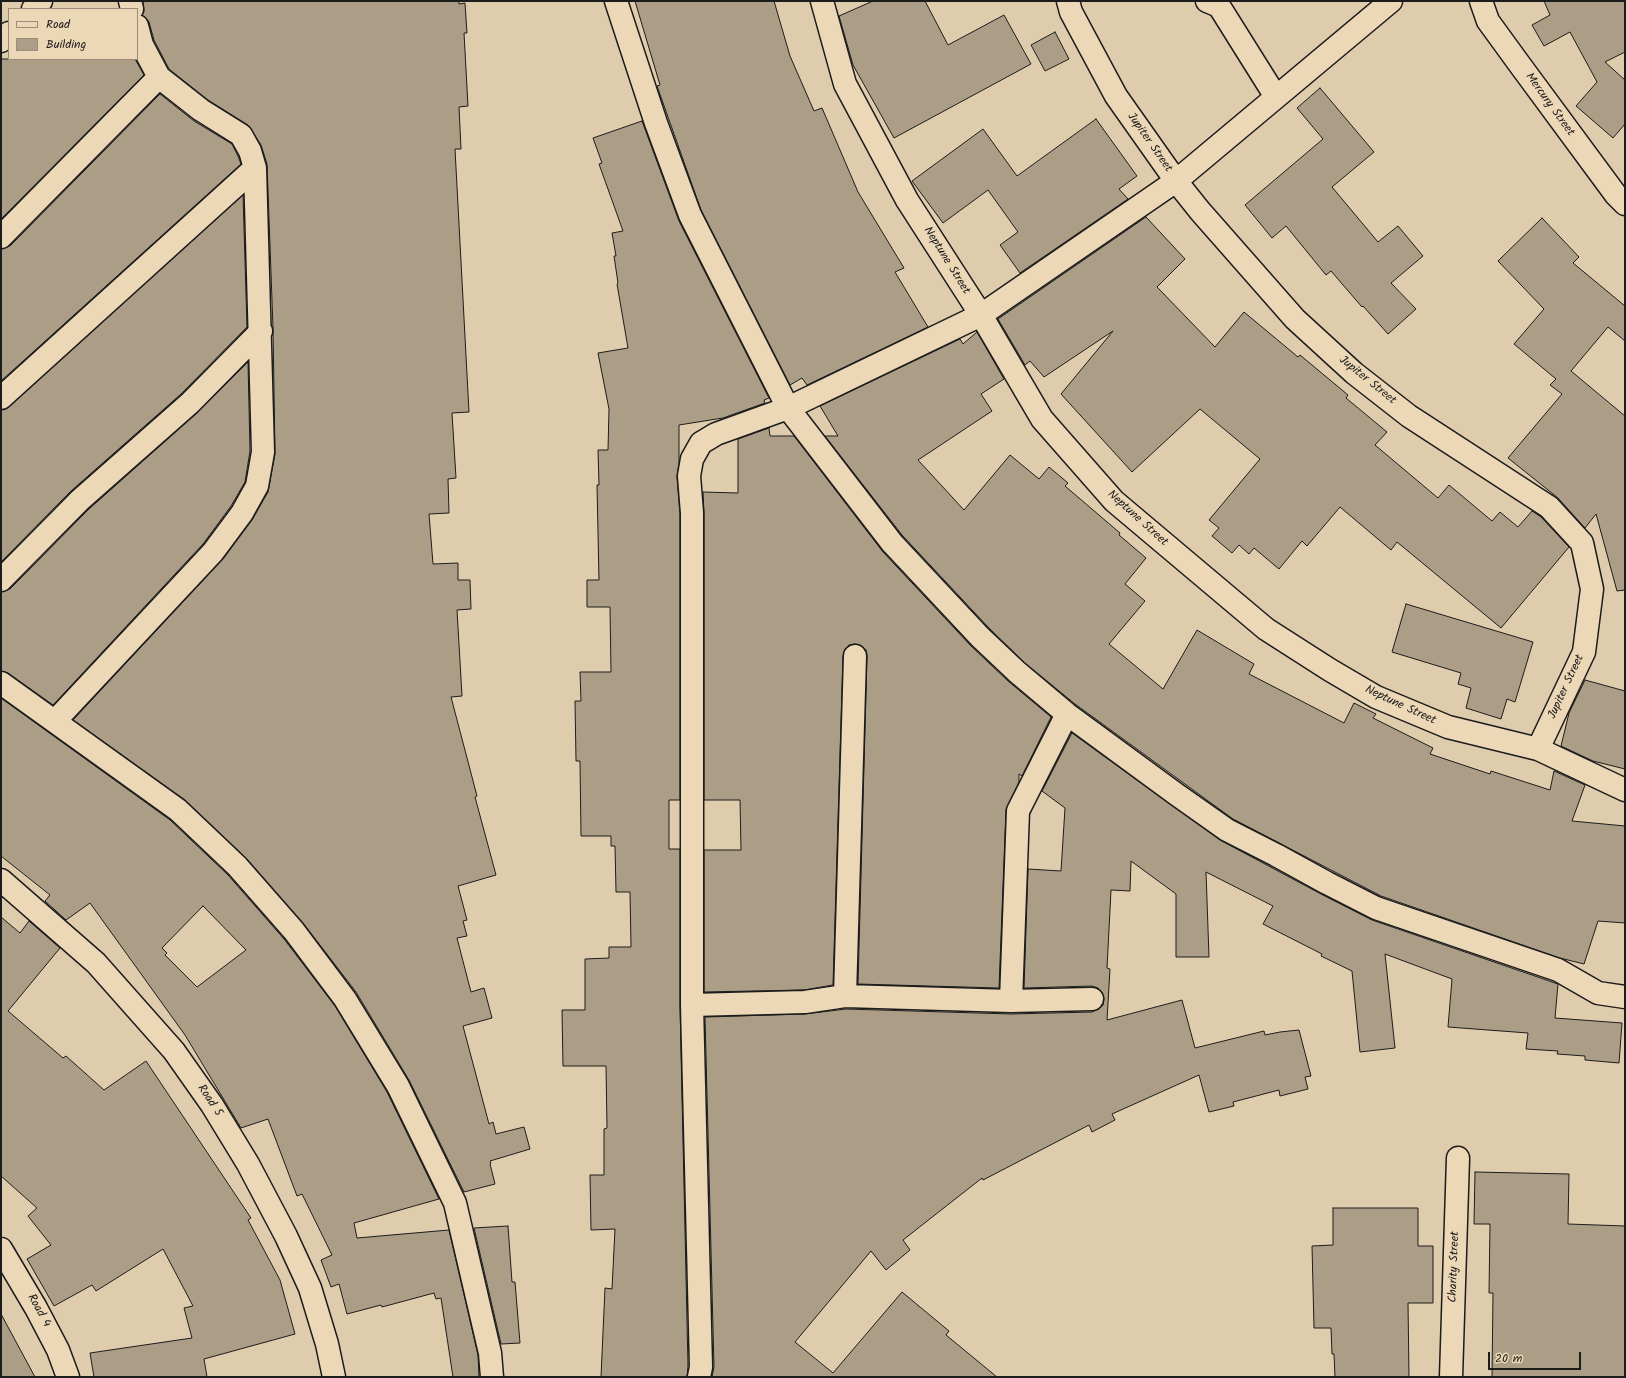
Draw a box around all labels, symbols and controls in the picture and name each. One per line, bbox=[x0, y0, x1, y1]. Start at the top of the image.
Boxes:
legend bbox=[8, 8, 138, 60]
text: Road bbox=[46, 15, 70, 34]
text: Building bbox=[46, 35, 86, 54]
street label: Mercury Street bbox=[1521, 71, 1577, 139]
street label: Jupiter Street bbox=[1123, 111, 1175, 175]
street label: Neptune Street bbox=[920, 225, 972, 297]
street label: Jupiter Street bbox=[1336, 354, 1398, 408]
street label: Neptune Street bbox=[1104, 488, 1170, 550]
street label: Jupiter Street bbox=[1546, 653, 1588, 721]
street label: Neptune Street bbox=[1362, 683, 1438, 729]
street label: Road 5 bbox=[193, 1082, 225, 1120]
street label: Charity Street bbox=[1447, 1231, 1463, 1303]
street label: Road 4 bbox=[23, 1292, 53, 1330]
scale bar bbox=[1490, 1344, 1583, 1370]
text: 20 m bbox=[1495, 1349, 1522, 1368]

